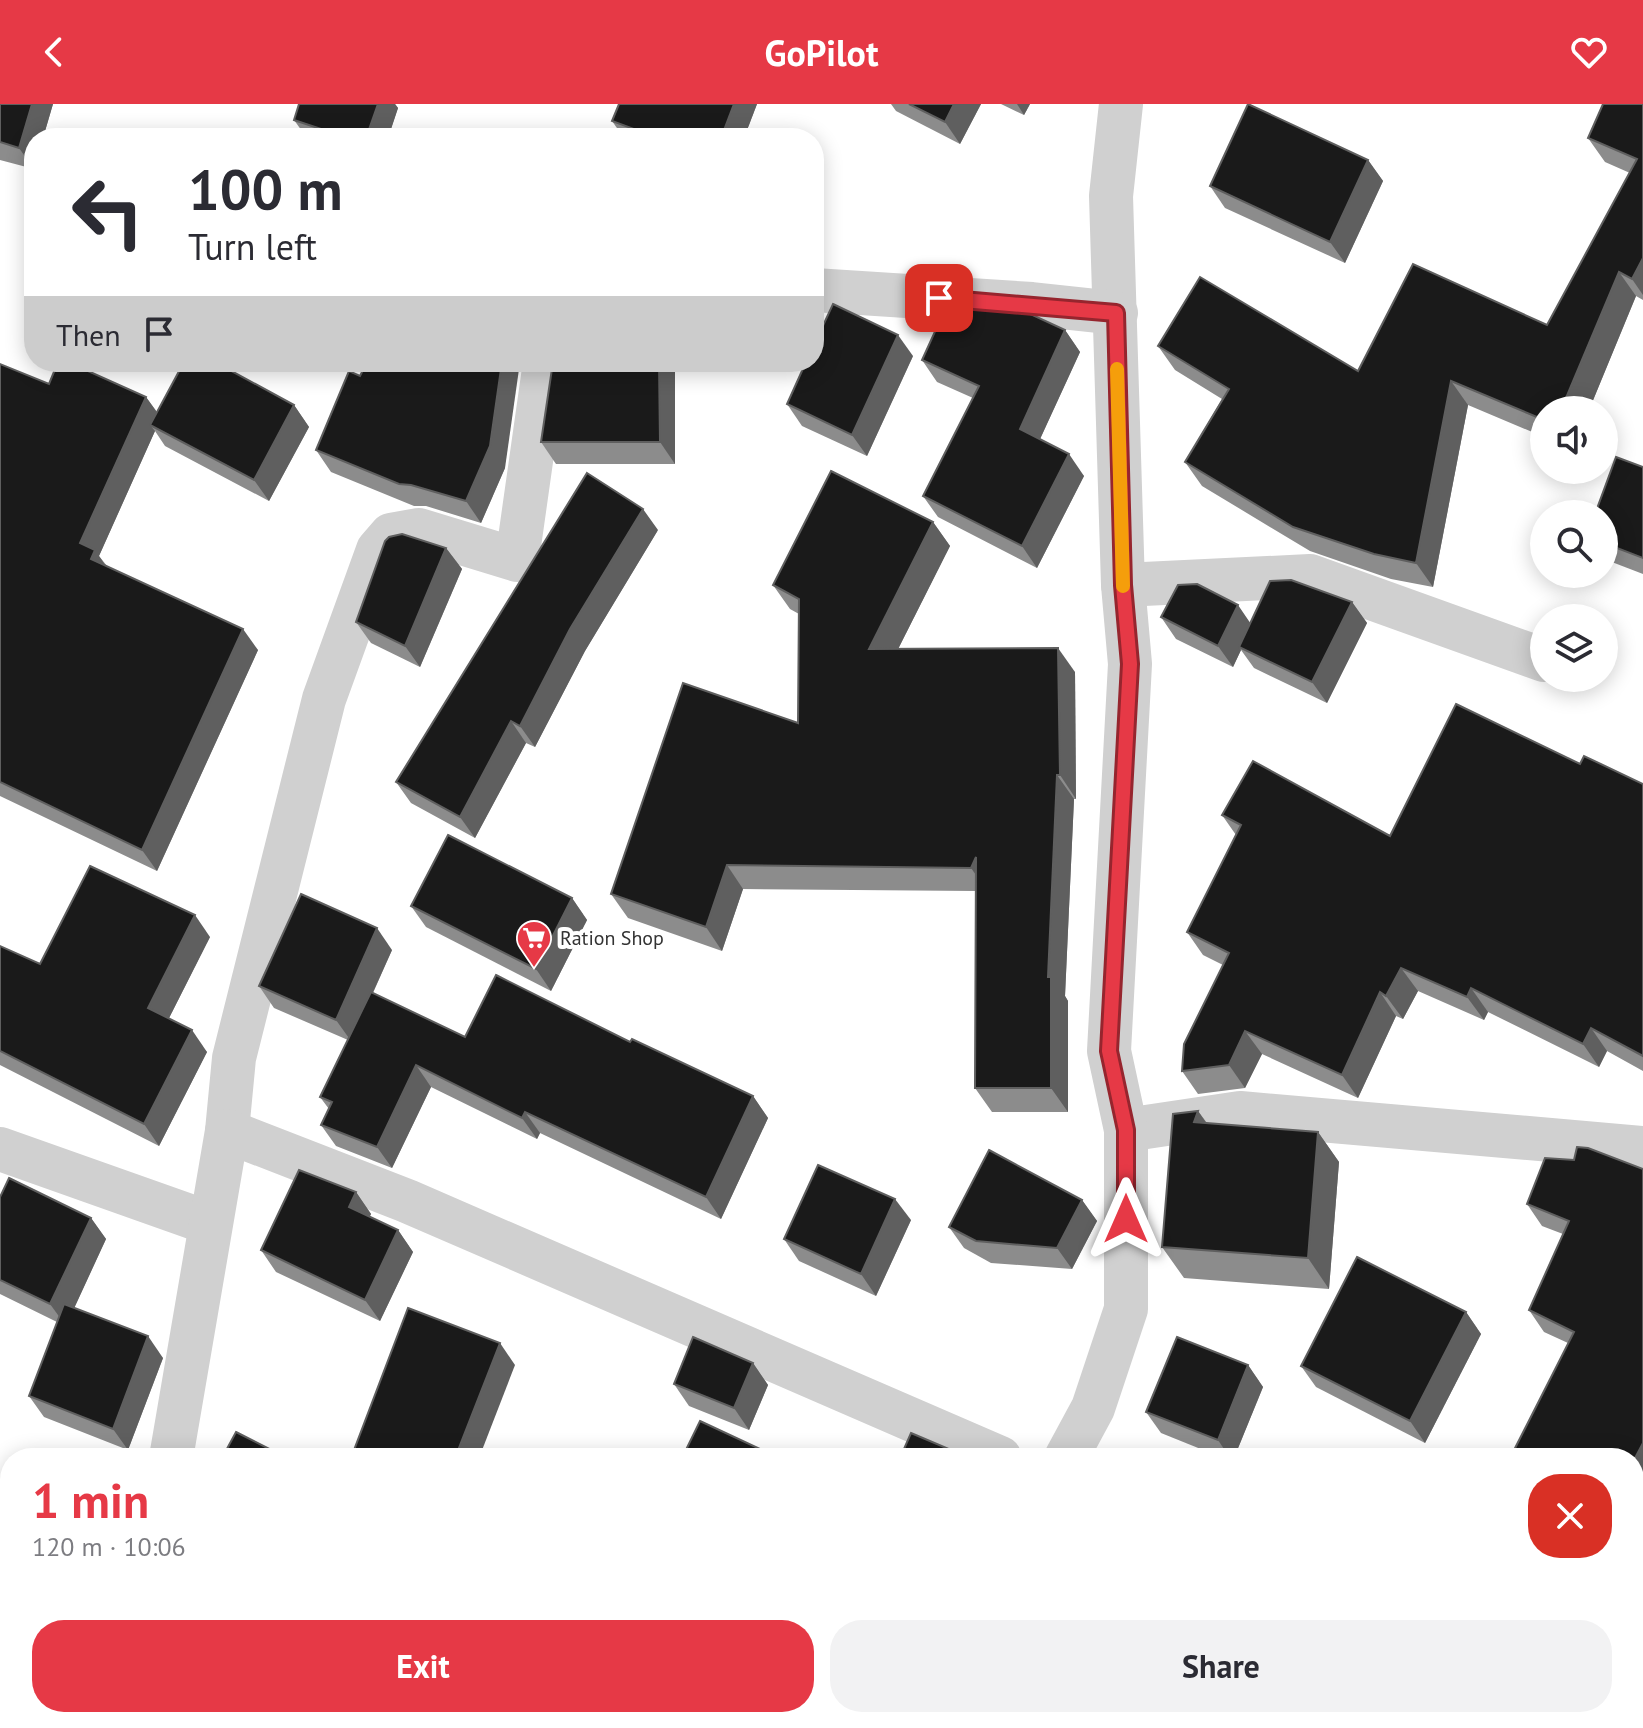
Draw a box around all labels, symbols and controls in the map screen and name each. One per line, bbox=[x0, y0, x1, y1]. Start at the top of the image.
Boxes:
text: GoPilot bbox=[764, 29, 879, 76]
icon: back bbox=[32, 30, 76, 74]
icon: heart bbox=[1567, 30, 1611, 74]
text: 100 m bbox=[188, 153, 343, 225]
icon: left bbox=[56, 160, 160, 264]
text: Turn left bbox=[188, 223, 317, 270]
pin bbox=[905, 264, 973, 332]
icon: arrive bbox=[917, 276, 961, 320]
icon: arrive bbox=[137, 312, 181, 356]
text: Then bbox=[56, 315, 121, 354]
map controls bbox=[1530, 396, 1618, 692]
button: sound bbox=[1530, 396, 1618, 484]
button: search bbox=[1530, 500, 1618, 588]
button: layers bbox=[1530, 604, 1618, 692]
supermarket icon: Ration Shop bbox=[515, 919, 553, 969]
place label: Ration Shop bbox=[560, 925, 664, 951]
position arrow bbox=[1084, 1177, 1168, 1261]
text: 1 min bbox=[32, 1469, 149, 1531]
button: close bbox=[1528, 1474, 1612, 1558]
text: 120 m · 10:06 bbox=[32, 1530, 186, 1563]
button: Exit bbox=[32, 1620, 814, 1712]
button: Share bbox=[830, 1620, 1612, 1712]

